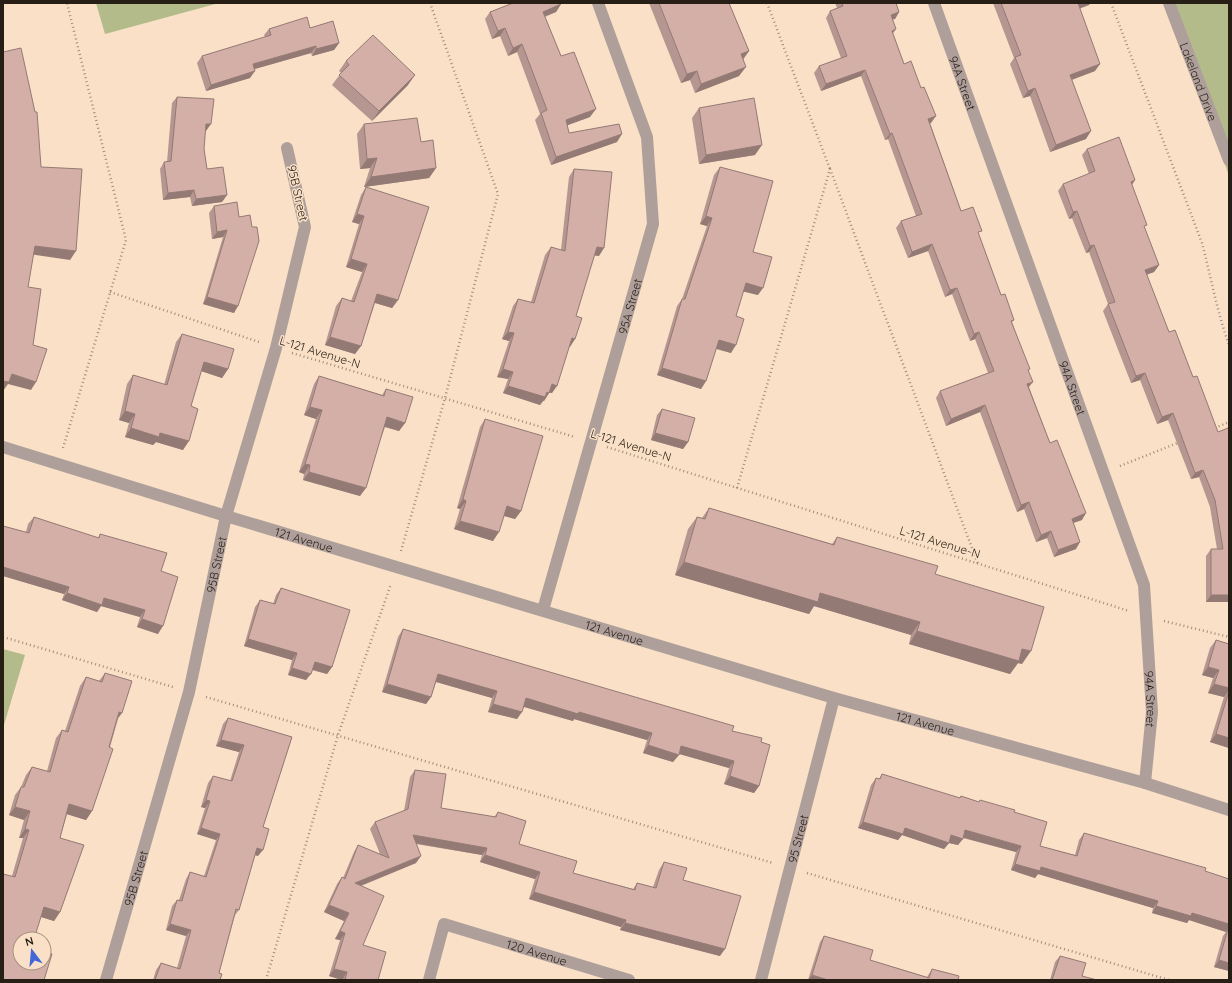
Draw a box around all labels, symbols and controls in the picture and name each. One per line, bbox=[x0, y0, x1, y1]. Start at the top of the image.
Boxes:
street label: Lakeland Drive bbox=[1177, 40, 1221, 123]
street label: 94A Street bbox=[946, 54, 980, 112]
street label: 95B Street bbox=[284, 163, 312, 223]
street label: 95A Street bbox=[615, 277, 645, 336]
street label: L-121 Avenue-N bbox=[278, 333, 362, 371]
street label: 94A Street bbox=[1056, 358, 1090, 417]
street label: L-121 Avenue-N bbox=[589, 426, 673, 464]
street label: L-121 Avenue-N bbox=[898, 523, 982, 561]
street label: 121 Avenue bbox=[273, 524, 335, 555]
street label: 95B Street bbox=[203, 535, 229, 594]
street label: 121 Avenue bbox=[584, 617, 646, 648]
street label: 94A Street bbox=[1142, 670, 1160, 728]
street label: 121 Avenue bbox=[895, 708, 957, 738]
street label: 95 Street bbox=[784, 813, 811, 864]
street label: 95B Street bbox=[120, 849, 150, 908]
north arrow bbox=[12, 931, 52, 971]
text: N bbox=[23, 934, 35, 949]
street label: 120 Avenue bbox=[505, 936, 569, 968]

